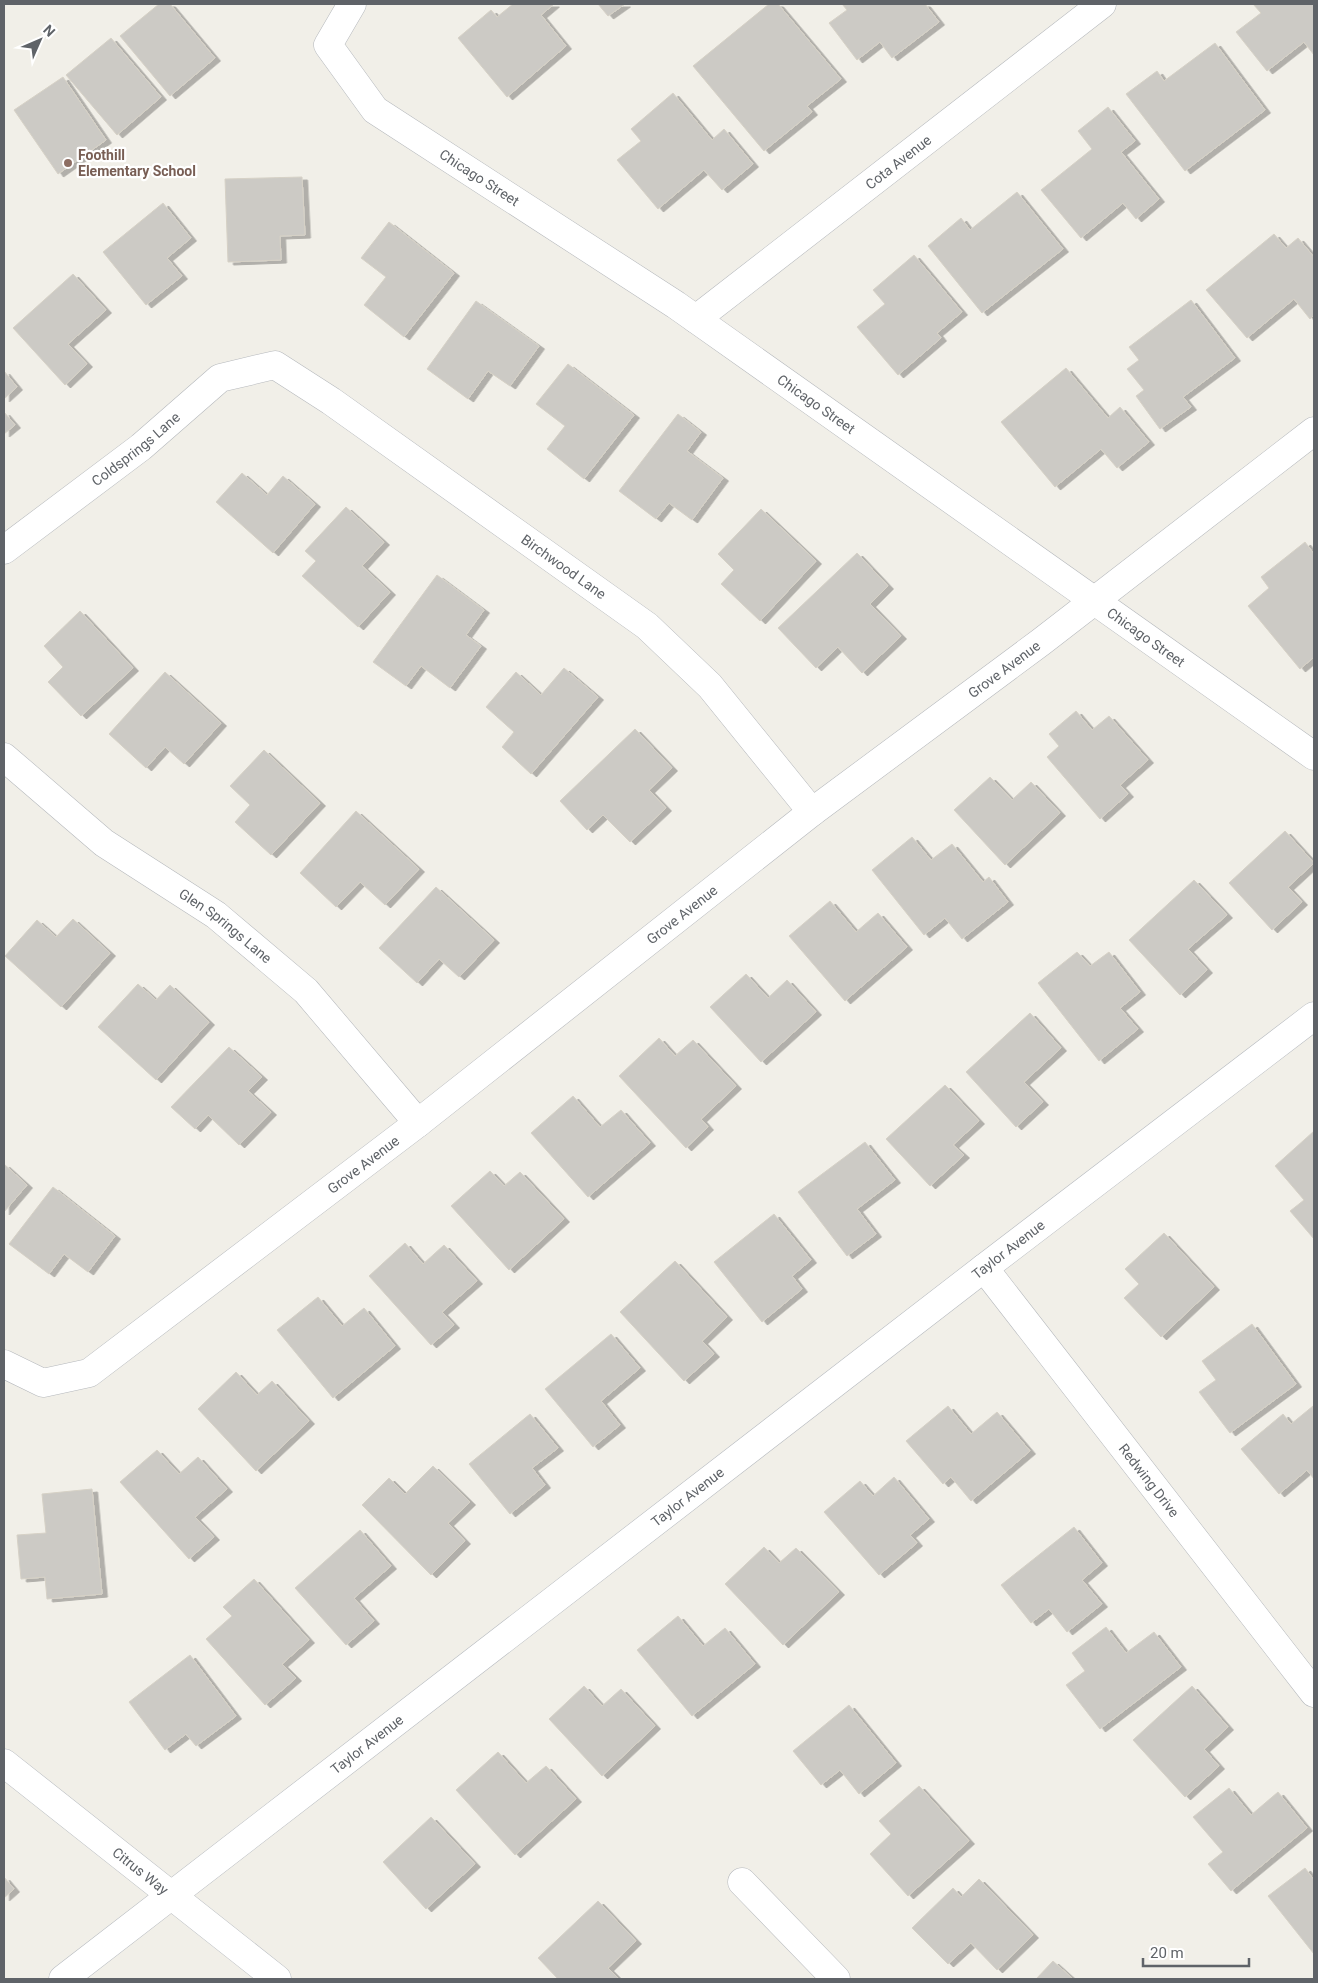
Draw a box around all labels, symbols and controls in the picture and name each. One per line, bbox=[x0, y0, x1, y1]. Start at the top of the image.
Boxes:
north arrow bbox=[15, 15, 65, 65]
text: N bbox=[40, 22, 58, 40]
street label: Cota Avenue bbox=[862, 132, 934, 192]
street label: Chicago Street bbox=[437, 146, 522, 209]
place label: Foothill Elementary School bbox=[78, 147, 196, 179]
marker: Foothill Elementary School bbox=[62, 157, 74, 169]
street label: Chicago Street bbox=[774, 371, 858, 437]
street label: Coldsprings Lane bbox=[89, 409, 183, 489]
street label: Birchwood Lane bbox=[518, 531, 609, 602]
street label: Chicago Street bbox=[1104, 604, 1188, 670]
street label: Grove Avenue bbox=[965, 637, 1043, 701]
street label: Grove Avenue bbox=[643, 882, 721, 947]
street label: Glen Springs Lane bbox=[176, 885, 275, 966]
street label: Grove Avenue bbox=[324, 1132, 402, 1197]
street label: Taylor Avenue bbox=[969, 1217, 1048, 1282]
street label: Redwing Drive bbox=[1116, 1441, 1182, 1520]
street label: Taylor Avenue bbox=[648, 1464, 727, 1530]
street label: Taylor Avenue bbox=[328, 1711, 406, 1777]
street label: Citrus Way bbox=[109, 1844, 172, 1898]
scale bar bbox=[1143, 1936, 1249, 1968]
text: 20 m bbox=[1150, 1944, 1184, 1962]

